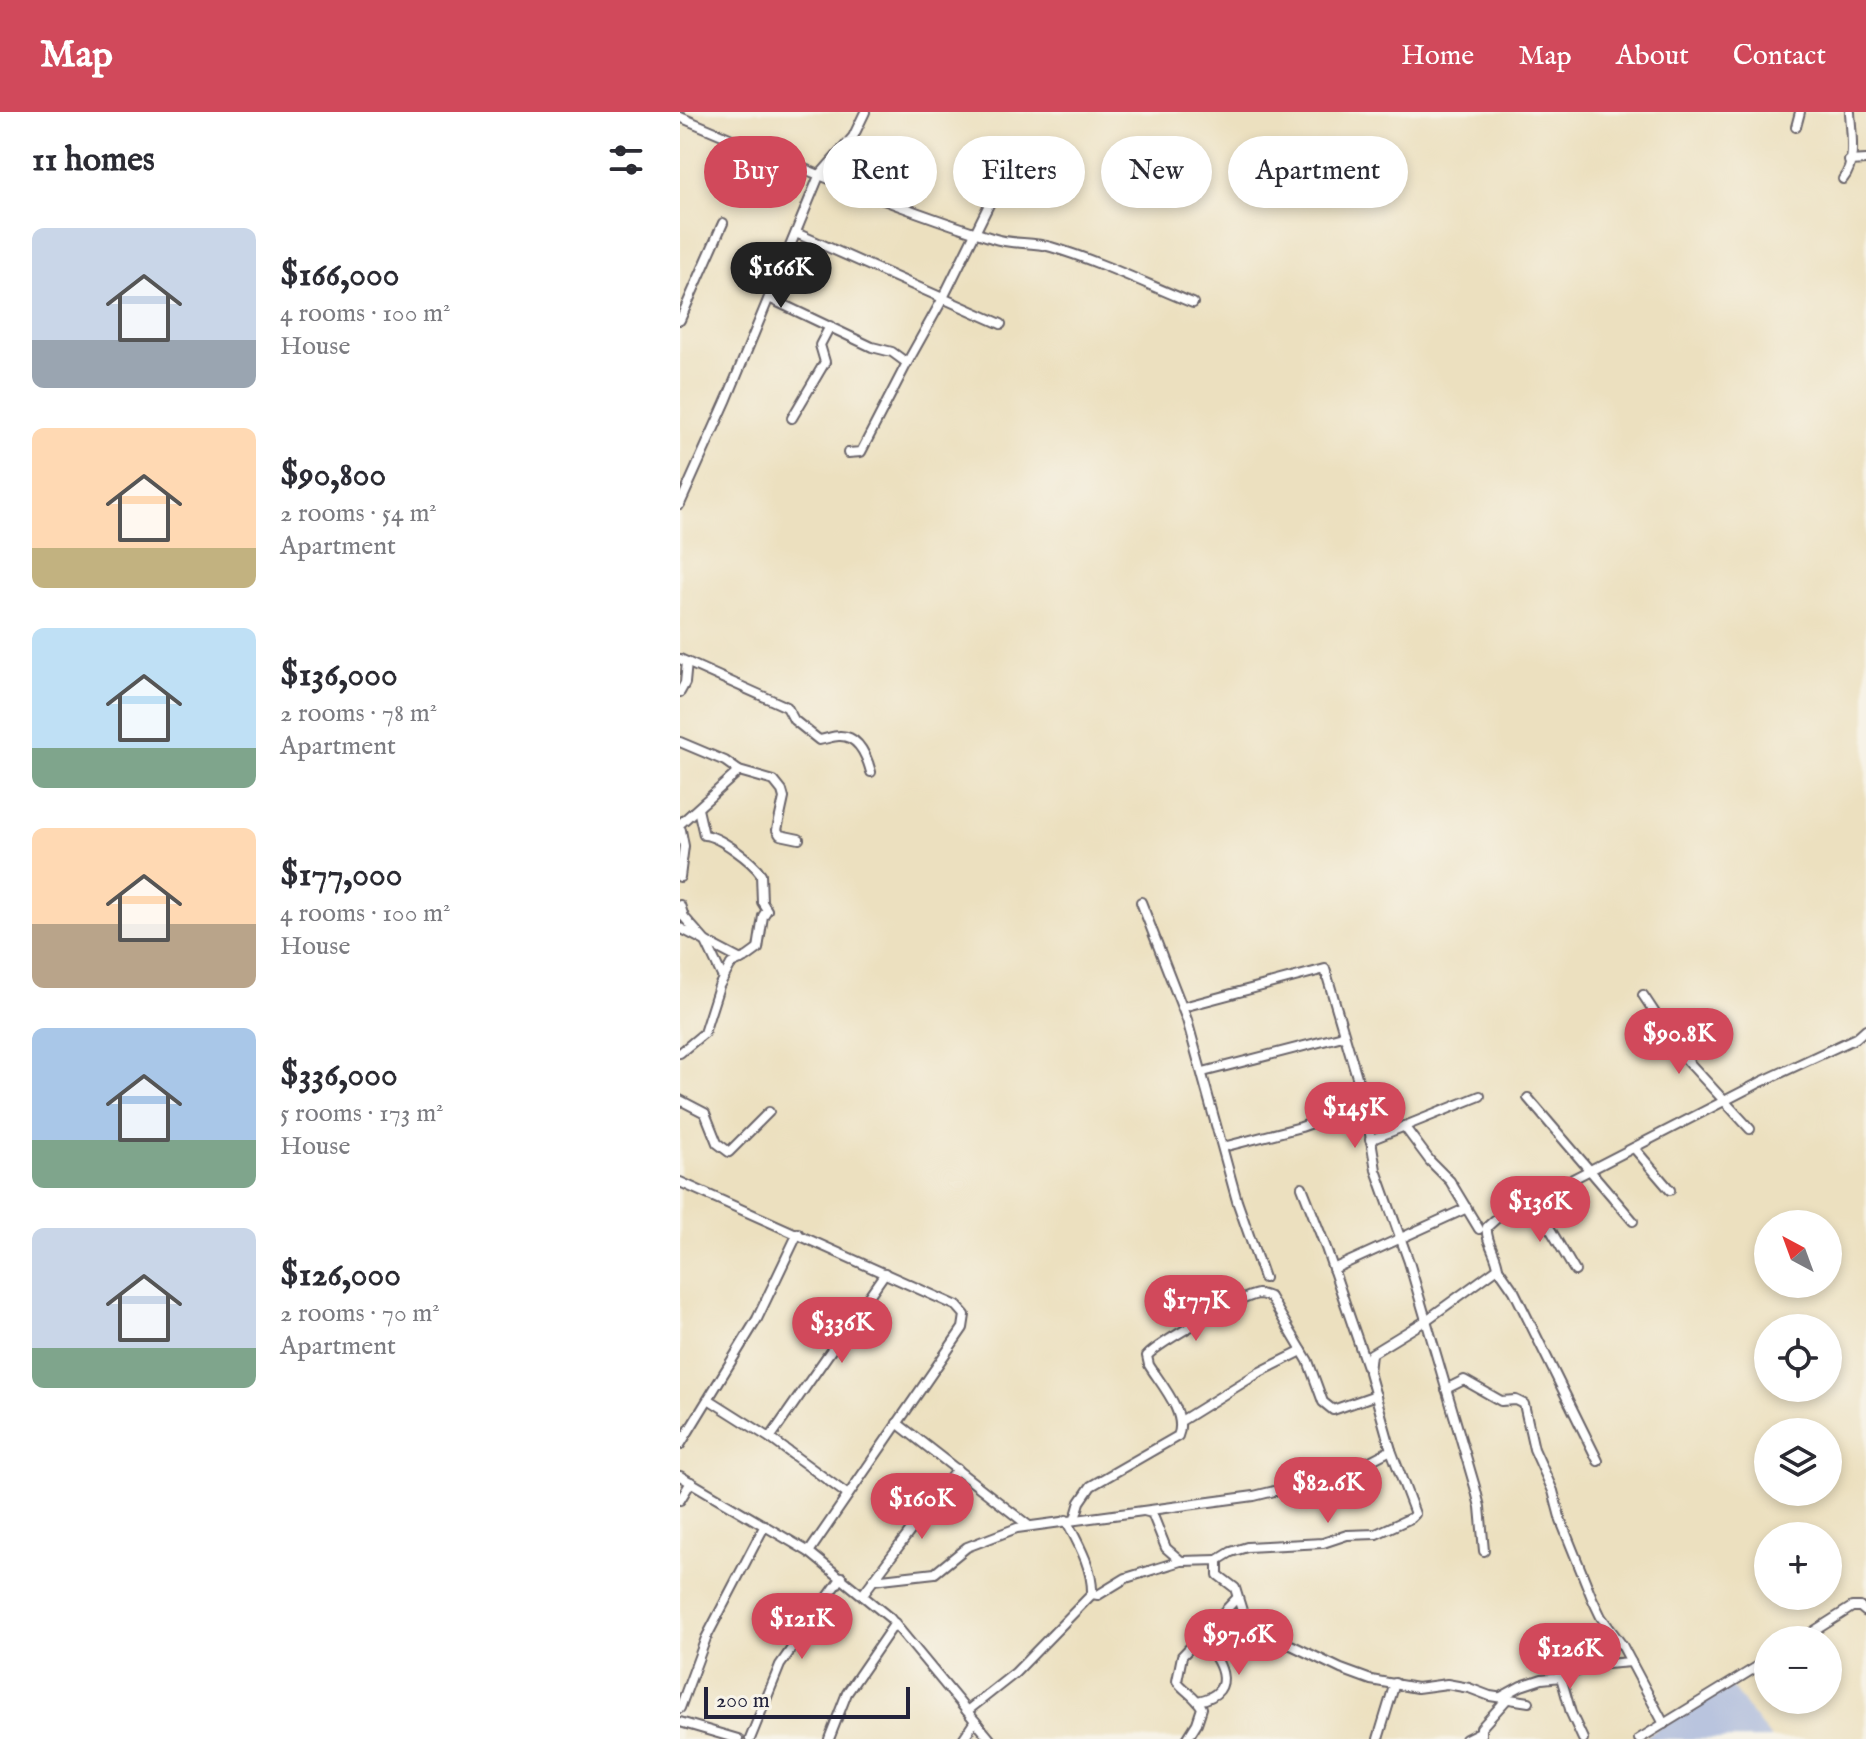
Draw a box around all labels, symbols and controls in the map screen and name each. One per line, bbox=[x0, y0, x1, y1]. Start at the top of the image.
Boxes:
text: Map bbox=[40, 32, 113, 80]
text: Home bbox=[1401, 39, 1474, 74]
text: Map bbox=[1518, 39, 1572, 74]
text: About bbox=[1616, 39, 1689, 74]
text: Contact bbox=[1733, 39, 1826, 74]
chip: Buy bbox=[704, 136, 807, 208]
chip: Rent bbox=[823, 136, 937, 208]
chip: Filters bbox=[953, 136, 1085, 208]
chip: New bbox=[1101, 136, 1212, 208]
chip: Apartment bbox=[1228, 136, 1408, 208]
icon: filters bbox=[604, 138, 648, 182]
text: 11 homes bbox=[32, 139, 155, 182]
pin: $166K bbox=[725, 242, 837, 310]
text: $166K bbox=[749, 251, 813, 284]
text: $166,000 bbox=[280, 254, 399, 297]
icon: home bbox=[96, 260, 192, 356]
text: 4 rooms · 100 m² bbox=[280, 297, 450, 330]
text: House bbox=[280, 330, 350, 363]
text: $90,800 bbox=[280, 454, 386, 497]
icon: home bbox=[96, 460, 192, 556]
text: 2 rooms · 54 m² bbox=[280, 497, 437, 530]
text: Apartment bbox=[280, 530, 396, 563]
text: $136,000 bbox=[280, 654, 398, 697]
icon: home bbox=[96, 660, 192, 756]
text: 2 rooms · 78 m² bbox=[280, 697, 437, 730]
text: Apartment bbox=[280, 730, 396, 763]
text: $177,000 bbox=[280, 854, 402, 897]
icon: home bbox=[96, 860, 192, 956]
text: 4 rooms · 100 m² bbox=[280, 897, 450, 930]
text: House bbox=[280, 930, 350, 963]
pin: $90.8K bbox=[1614, 1008, 1744, 1076]
text: $90.8K bbox=[1642, 1017, 1716, 1050]
text: $336,000 bbox=[280, 1054, 398, 1097]
icon: home bbox=[96, 1060, 192, 1156]
pin: $145K bbox=[1299, 1082, 1411, 1150]
text: $145K bbox=[1323, 1091, 1387, 1124]
text: 5 rooms · 173 m² bbox=[280, 1097, 444, 1130]
text: House bbox=[280, 1130, 350, 1163]
pin: $136K bbox=[1484, 1176, 1596, 1244]
text: $136K bbox=[1508, 1185, 1572, 1218]
north arrow bbox=[1754, 1210, 1842, 1298]
map controls bbox=[1754, 1210, 1842, 1714]
text: $126,000 bbox=[280, 1254, 401, 1297]
icon: home bbox=[96, 1260, 192, 1356]
pin: $177K bbox=[1140, 1275, 1252, 1343]
text: $177K bbox=[1162, 1284, 1230, 1317]
text: 2 rooms · 70 m² bbox=[280, 1297, 440, 1330]
pin: $336K bbox=[786, 1297, 898, 1365]
text: $336K bbox=[810, 1306, 874, 1339]
button: locate bbox=[1754, 1314, 1842, 1402]
text: Apartment bbox=[280, 1330, 396, 1363]
button: layers bbox=[1754, 1418, 1842, 1506]
pin: $82.6K bbox=[1263, 1457, 1393, 1525]
text: $82.6K bbox=[1292, 1466, 1364, 1499]
pin: $160K bbox=[866, 1473, 978, 1541]
text: $160K bbox=[889, 1482, 955, 1515]
button: + bbox=[1754, 1522, 1842, 1610]
pin: $121K bbox=[746, 1593, 858, 1661]
text: $121K bbox=[770, 1602, 834, 1635]
pin: $97.6K bbox=[1174, 1609, 1304, 1677]
text: $97.6K bbox=[1202, 1618, 1276, 1651]
pin: $126K bbox=[1514, 1623, 1626, 1691]
button: − bbox=[1754, 1626, 1842, 1714]
text: $126K bbox=[1537, 1632, 1603, 1665]
scale bar bbox=[704, 1683, 910, 1719]
text: 200 m bbox=[716, 1687, 770, 1715]

